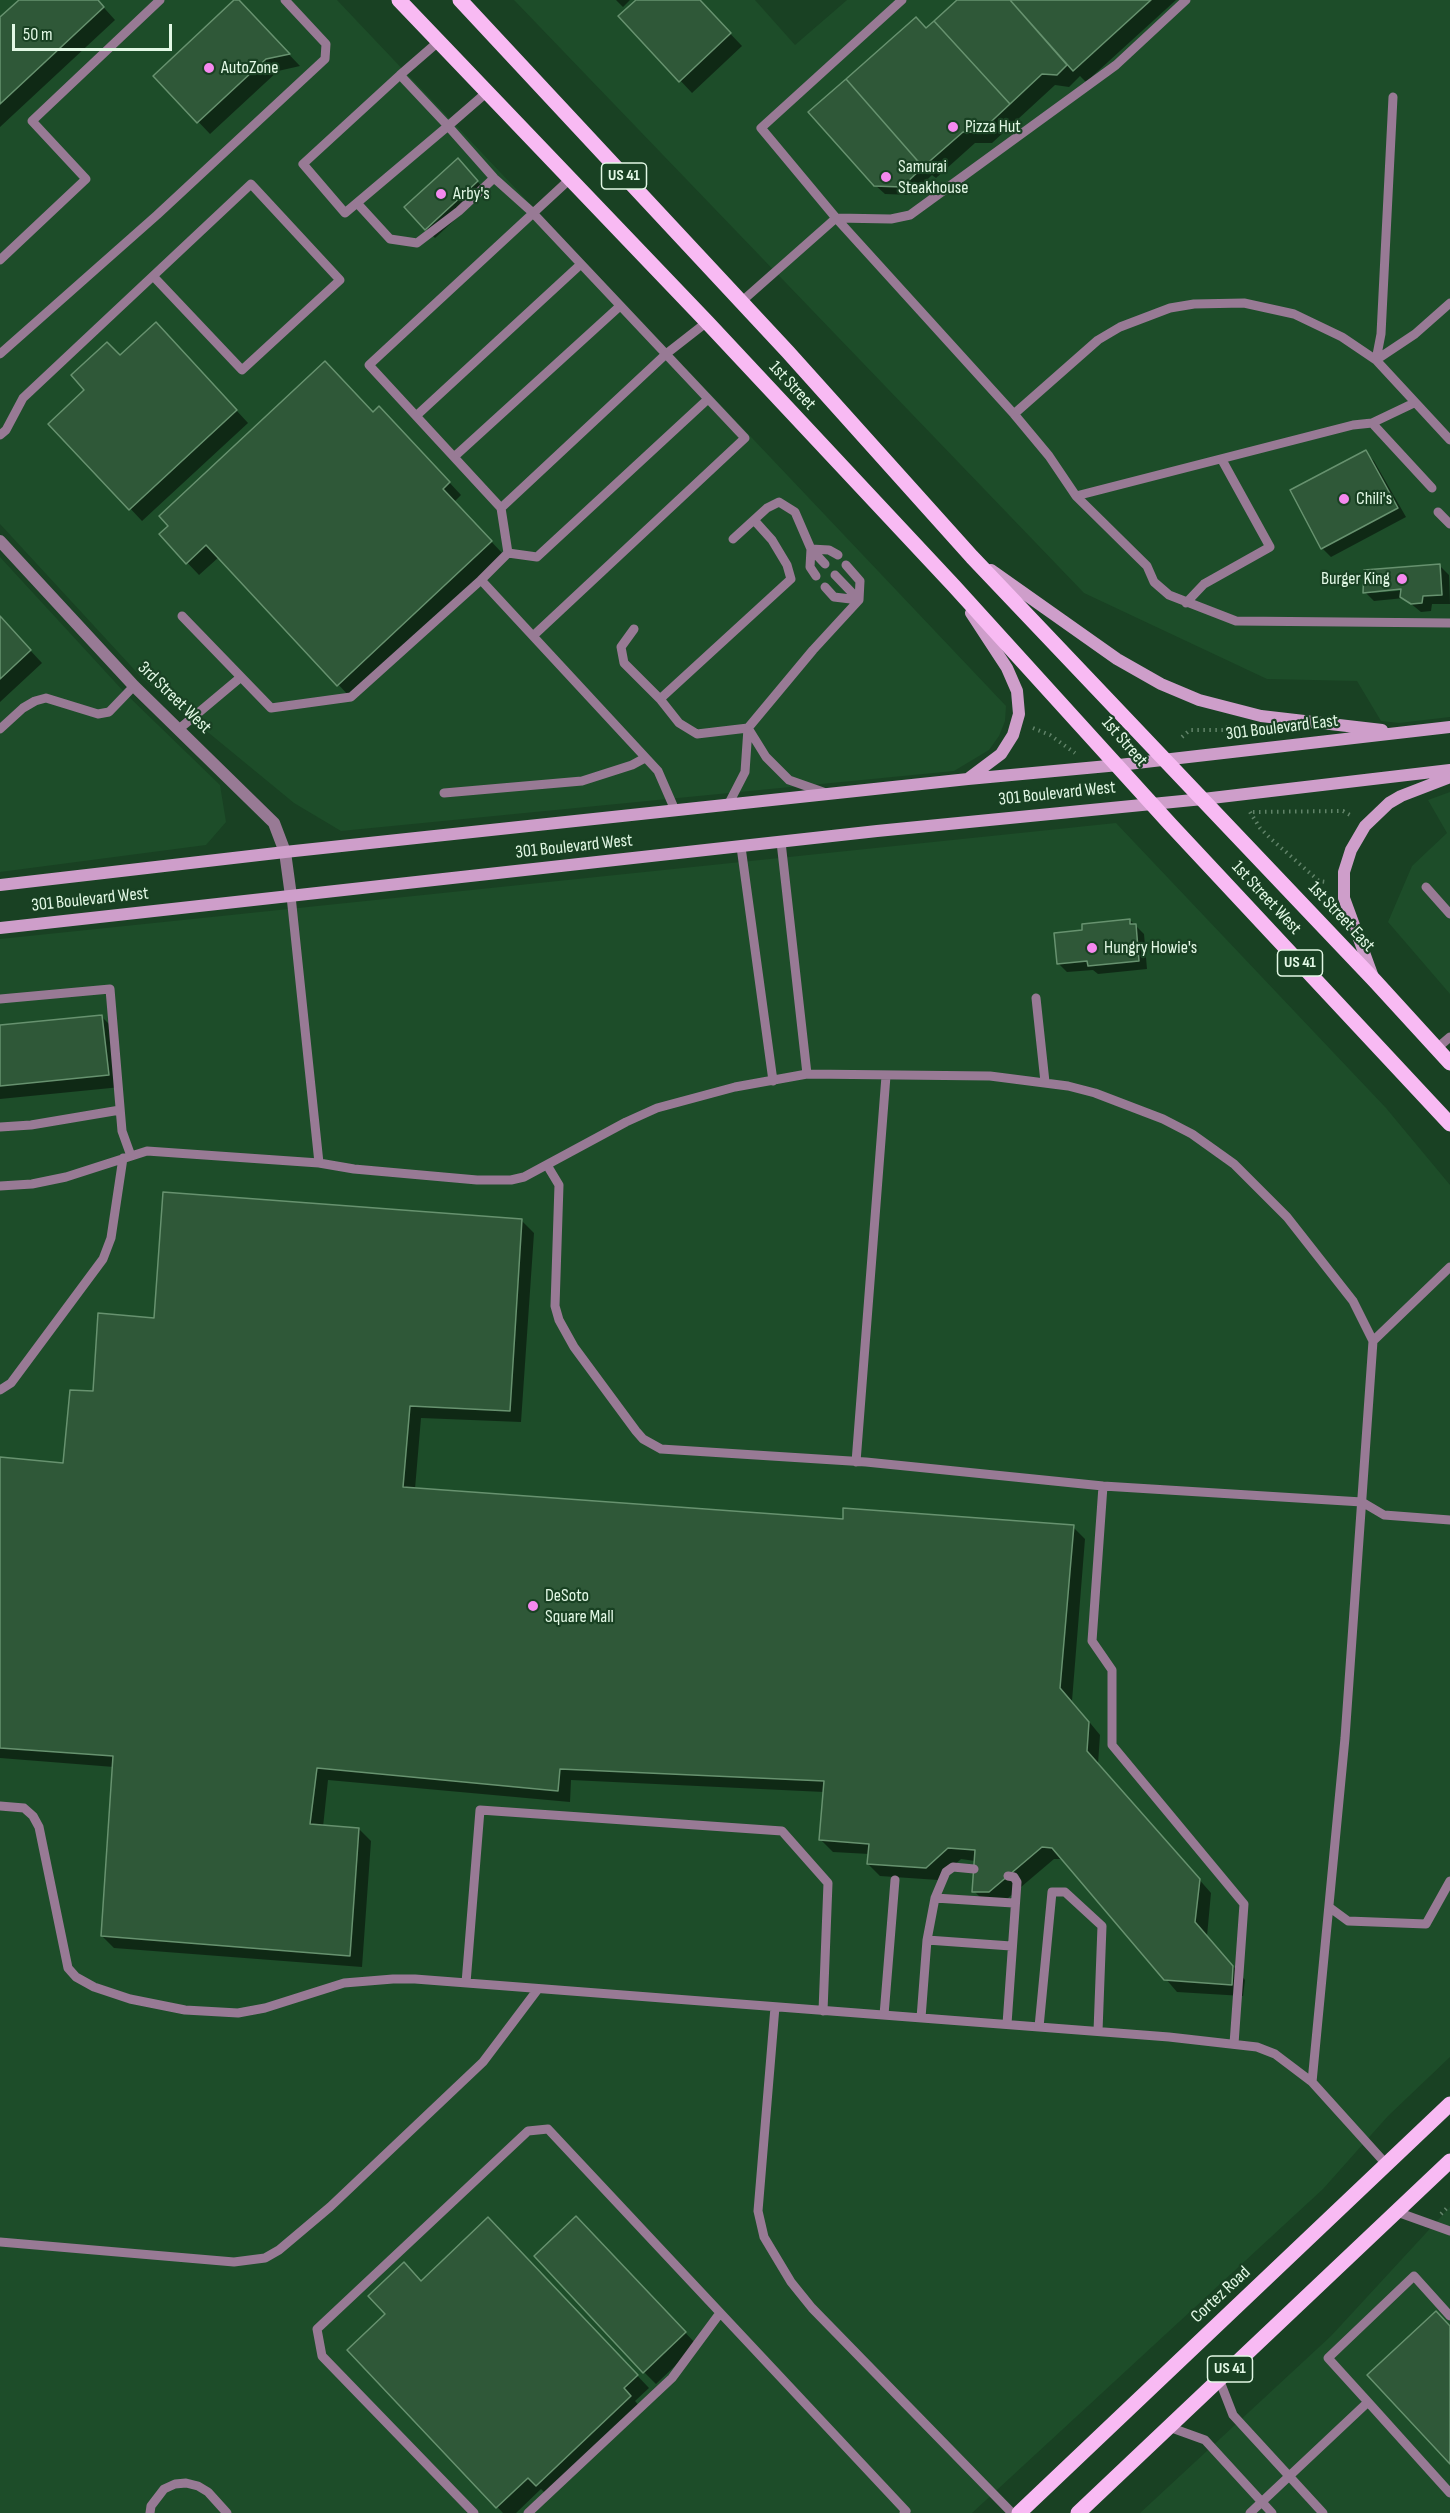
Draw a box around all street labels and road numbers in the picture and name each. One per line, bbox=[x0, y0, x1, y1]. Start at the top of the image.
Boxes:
road number: US 41 bbox=[602, 163, 646, 189]
street label: 1st Street bbox=[764, 357, 820, 415]
street label: 3rd Street West bbox=[133, 658, 215, 738]
street label: 301 Boulevard East bbox=[1225, 710, 1339, 746]
street label: 1st Street bbox=[1096, 713, 1152, 771]
street label: 301 Boulevard West bbox=[997, 777, 1117, 811]
street label: 301 Boulevard West bbox=[514, 830, 634, 864]
street label: 1st Street West bbox=[1227, 857, 1305, 939]
street label: 1st Street East bbox=[1303, 877, 1379, 957]
street label: 301 Boulevard West bbox=[30, 883, 150, 917]
road number: US 41 bbox=[1278, 950, 1322, 976]
street label: Cortez Road bbox=[1187, 2262, 1255, 2328]
road number: US 41 bbox=[1208, 2356, 1252, 2382]

